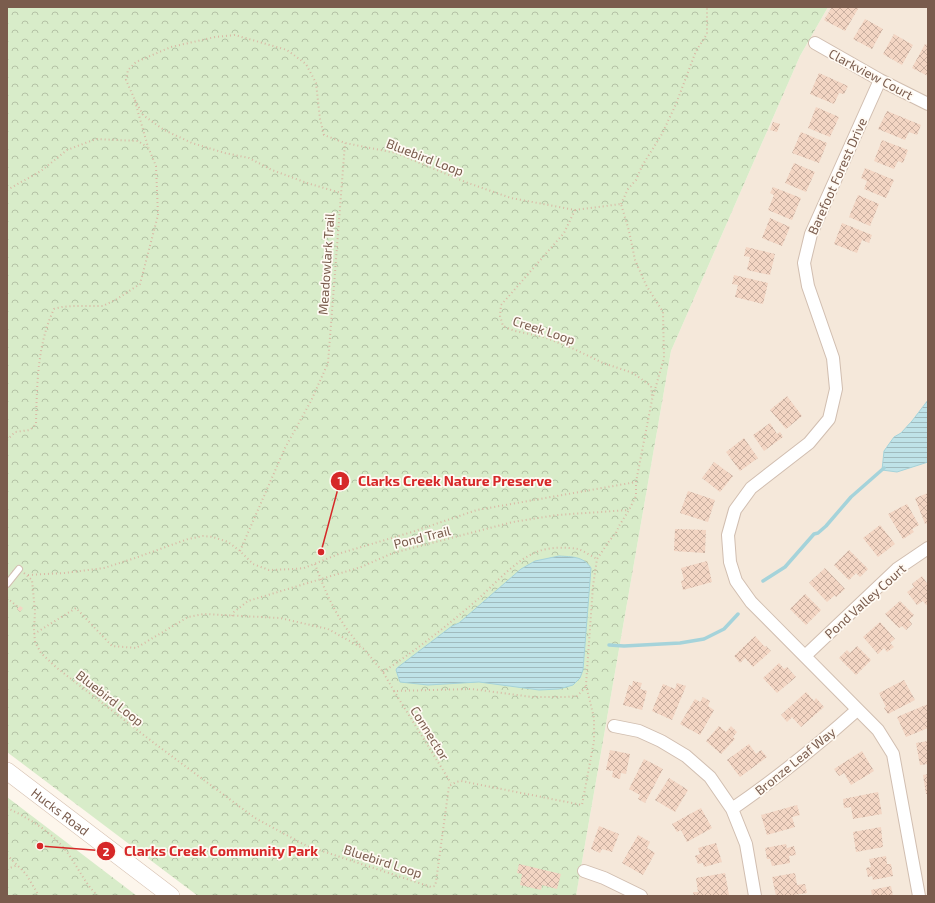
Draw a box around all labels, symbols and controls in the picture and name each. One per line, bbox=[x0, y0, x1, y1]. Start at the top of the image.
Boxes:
street label: Clarkview Court bbox=[826, 45, 916, 103]
street label: Barefoot Forest Drive bbox=[804, 115, 870, 237]
street label: Bluebird Loop bbox=[384, 135, 466, 179]
street label: Meadowlark Trail bbox=[314, 212, 338, 315]
street label: Creek Loop bbox=[511, 312, 577, 348]
callout: Clarks Creek Nature Preserve bbox=[330, 468, 560, 494]
text: Clarks Creek Nature Preserve bbox=[358, 472, 552, 489]
text: 1 bbox=[337, 473, 343, 487]
street label: Pond Trail bbox=[392, 522, 452, 552]
street label: Pond Valley Court bbox=[821, 560, 909, 642]
street label: Bluebird Loop bbox=[73, 667, 147, 729]
street label: Connector bbox=[407, 703, 453, 763]
street label: Bronze Leaf Way bbox=[752, 724, 839, 798]
street label: Hucks Road bbox=[28, 784, 92, 839]
callout: Clarks Creek Community Park bbox=[96, 838, 326, 864]
street label: Bluebird Loop bbox=[342, 841, 424, 881]
text: Clarks Creek Community Park bbox=[124, 842, 318, 859]
text: 2 bbox=[103, 844, 110, 858]

